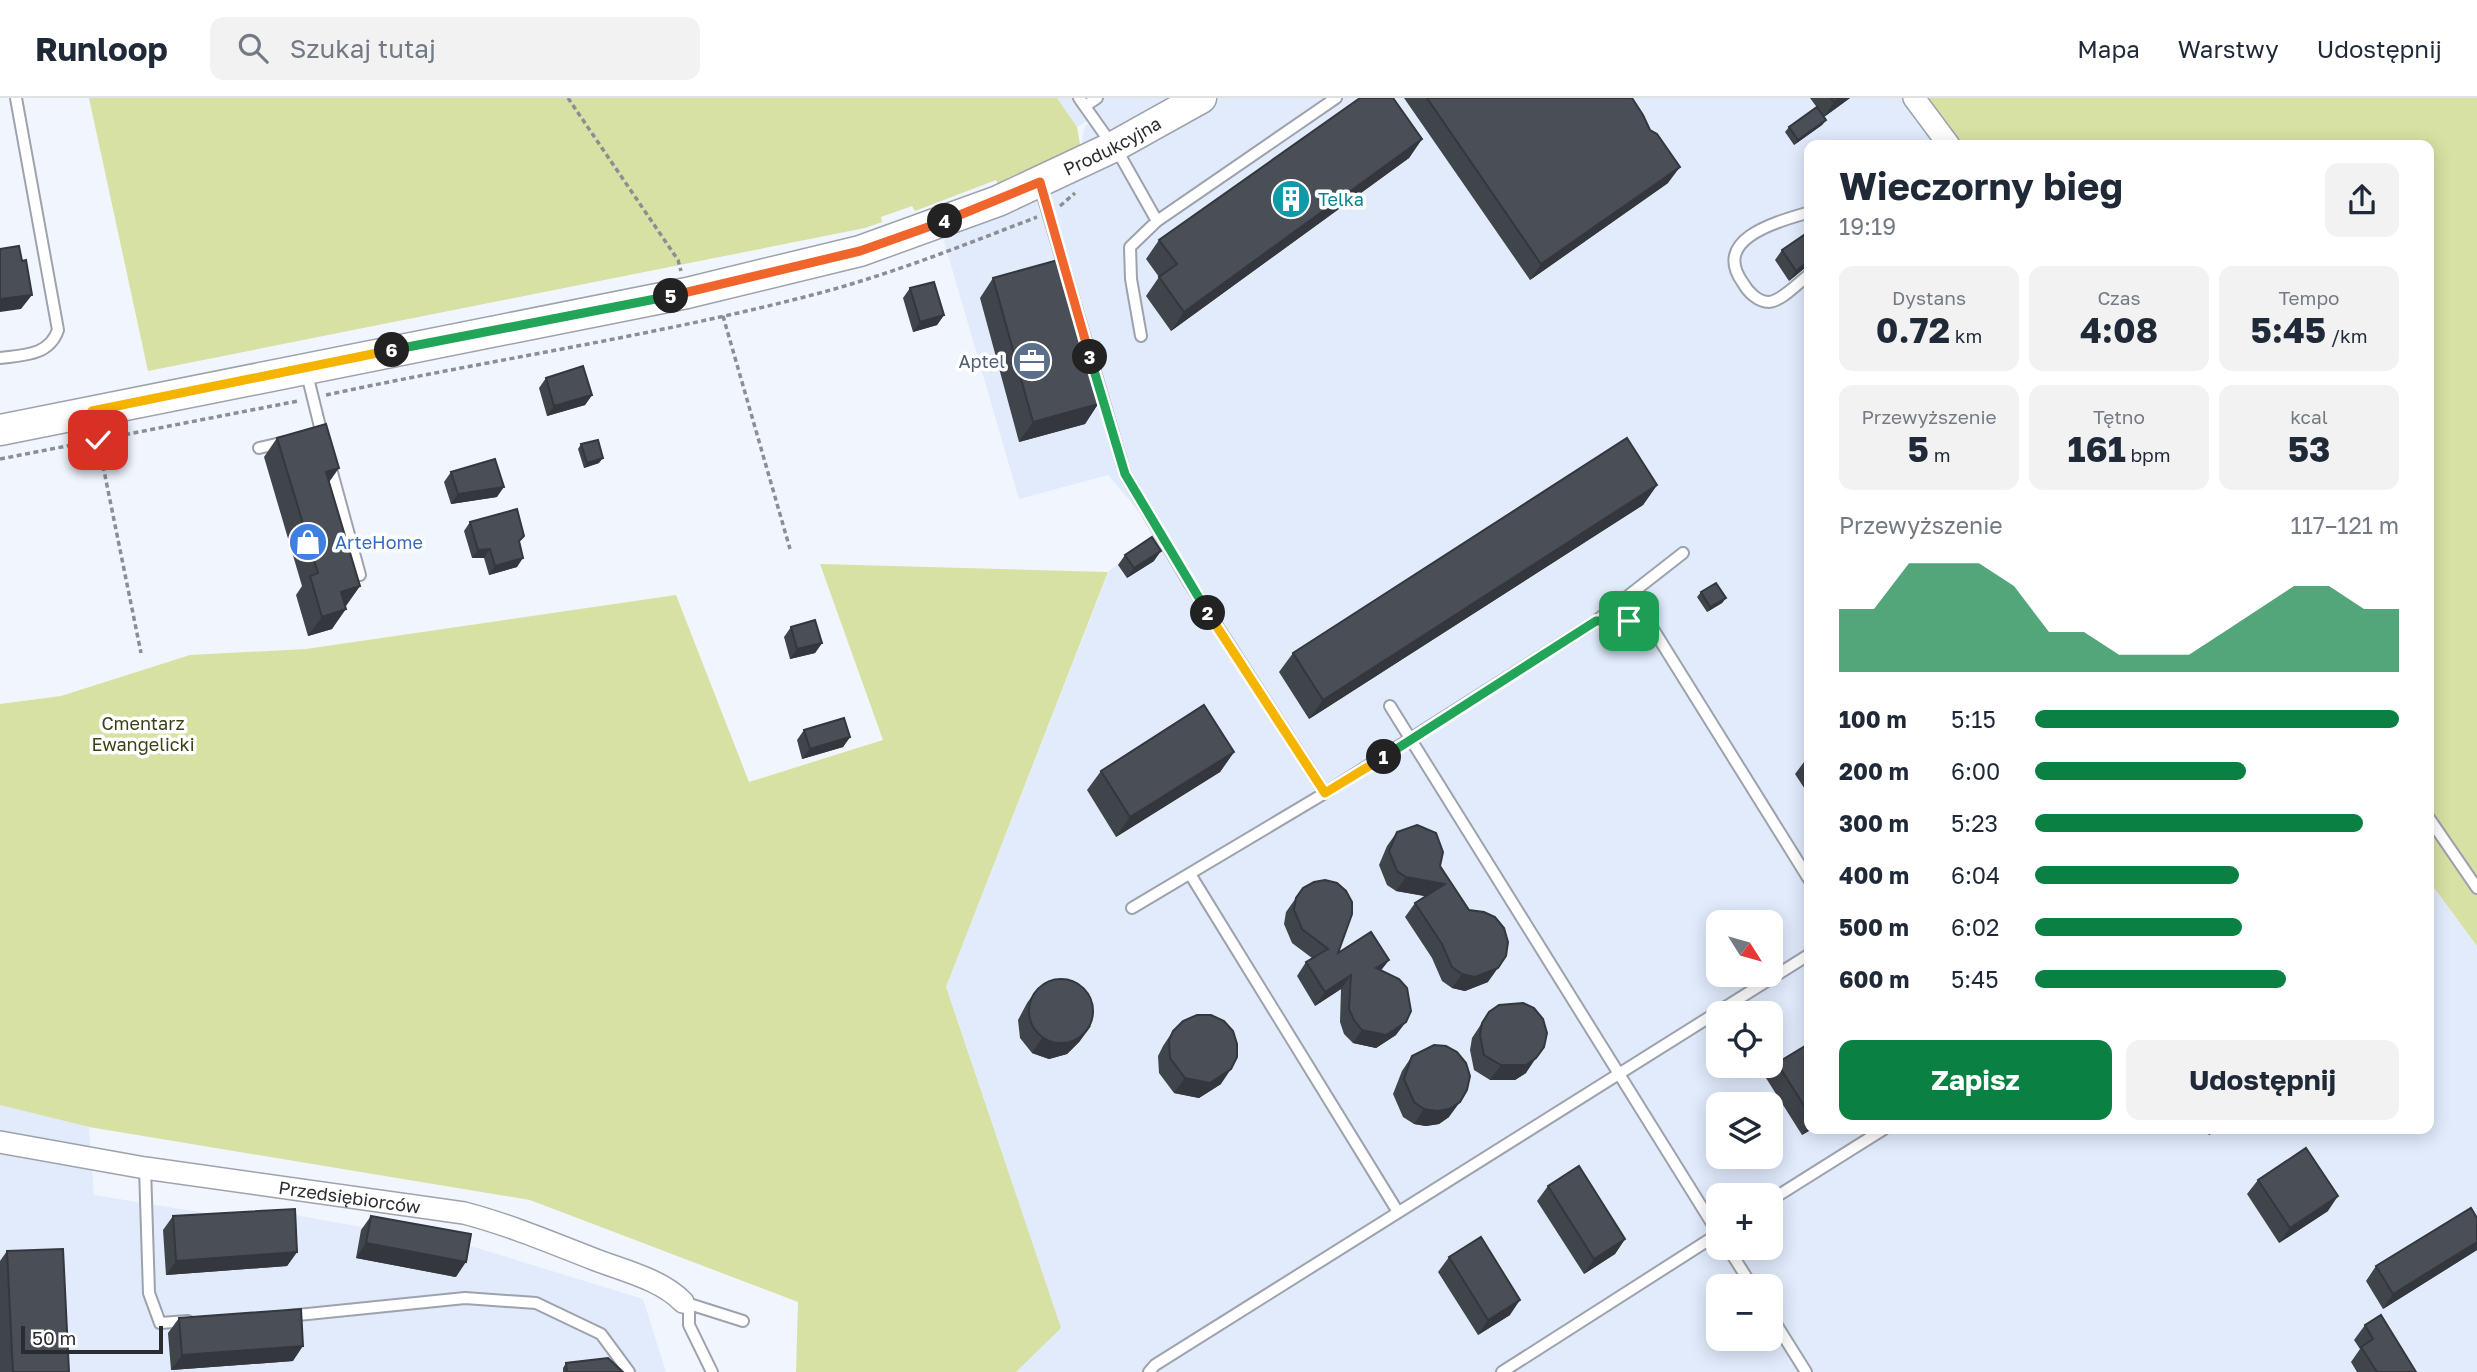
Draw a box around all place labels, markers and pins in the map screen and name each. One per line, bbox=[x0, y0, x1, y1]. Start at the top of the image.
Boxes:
building icon: Telka bbox=[1270, 178, 1312, 220]
place label: Telka bbox=[1318, 188, 1364, 210]
pin: 4 bbox=[928, 204, 962, 238]
pin: 5 bbox=[654, 278, 688, 314]
pin: 6 bbox=[374, 332, 410, 368]
office icon: Aptel bbox=[1011, 340, 1053, 382]
pin: 3 bbox=[1072, 340, 1108, 374]
place label: Aptel bbox=[958, 350, 1005, 372]
pin bbox=[68, 410, 128, 470]
shop icon: ArteHome bbox=[287, 521, 329, 563]
place label: ArteHome bbox=[335, 531, 423, 553]
pin bbox=[1599, 591, 1659, 651]
pin: 2 bbox=[1190, 596, 1226, 630]
pin: 1 bbox=[1366, 740, 1402, 774]

